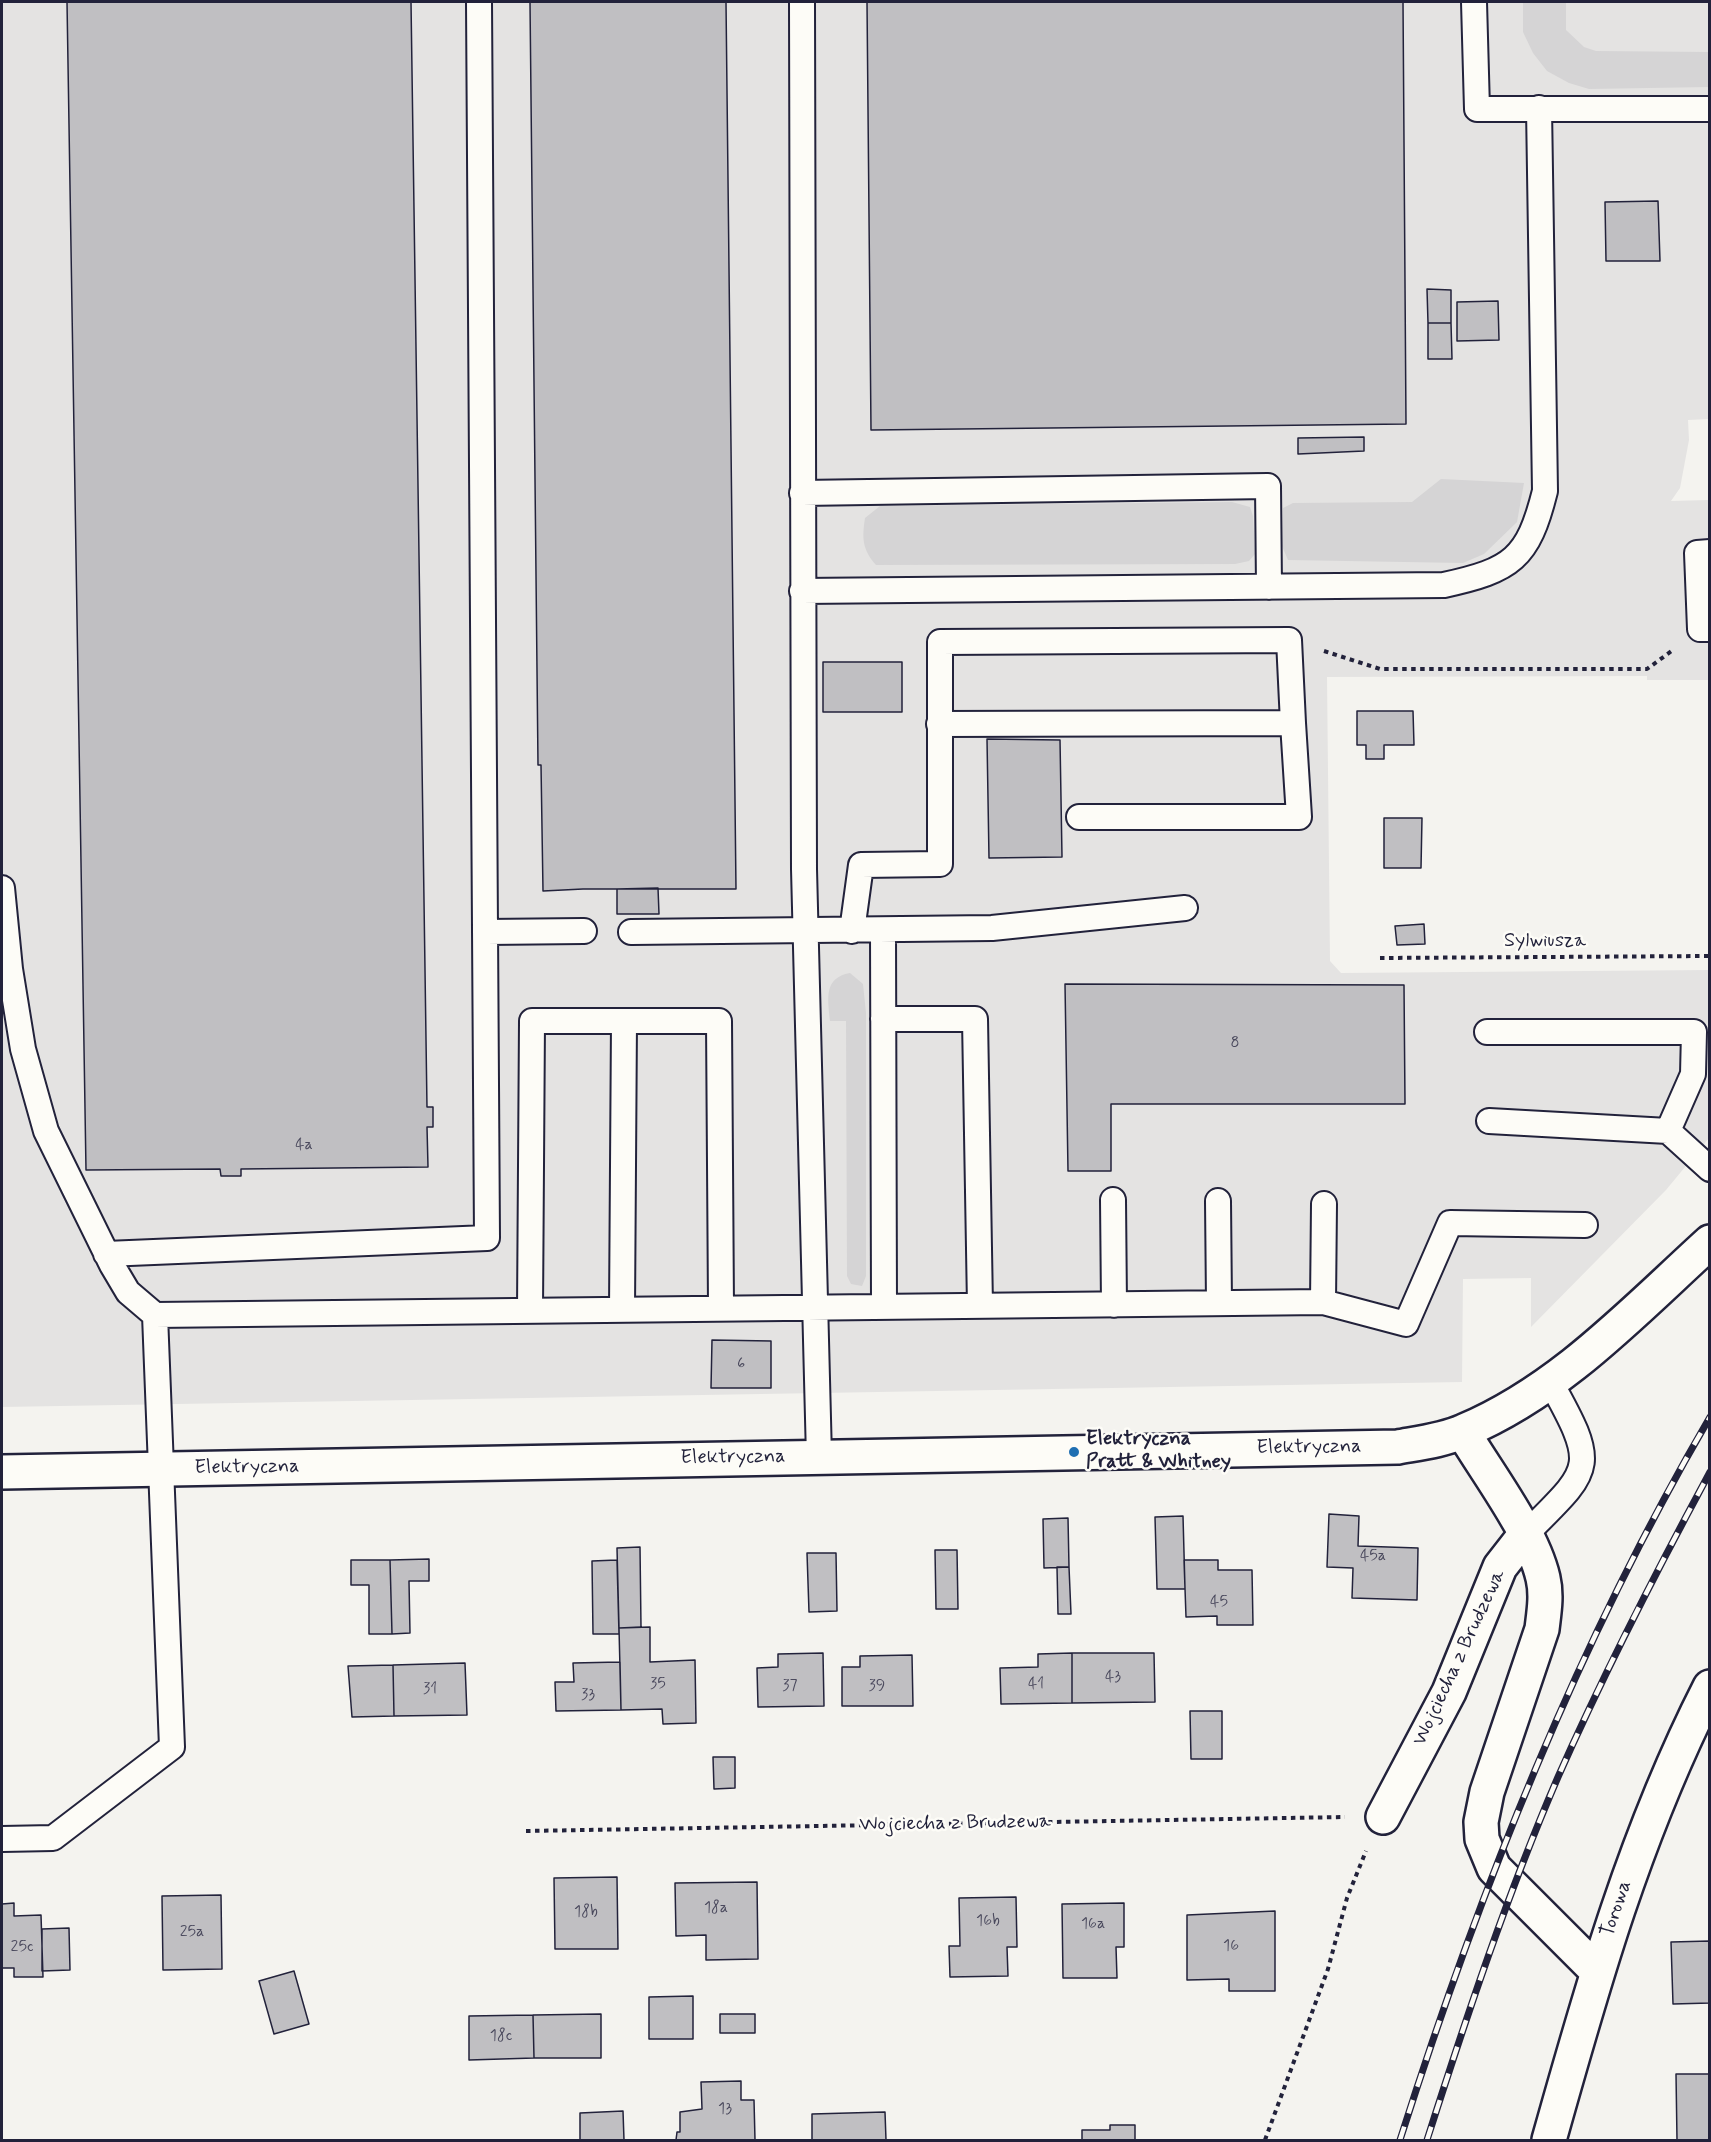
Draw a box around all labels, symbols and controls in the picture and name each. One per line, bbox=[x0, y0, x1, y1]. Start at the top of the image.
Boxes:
street label: Sylwiusza bbox=[1504, 930, 1586, 954]
house number: 8 bbox=[1230, 1034, 1240, 1054]
house number: 4a bbox=[295, 1136, 313, 1156]
house number: 6 bbox=[737, 1355, 745, 1375]
place label: Elektryczna Pratt & Whitney bbox=[1086, 1428, 1231, 1475]
street label: Elektryczna bbox=[1256, 1435, 1362, 1461]
street label: Elektryczna bbox=[680, 1445, 786, 1471]
marker: Elektryczna Pratt & Whitney bbox=[1067, 1445, 1081, 1459]
street label: Elektryczna bbox=[194, 1455, 300, 1481]
house number: 45a bbox=[1360, 1547, 1386, 1567]
street label: Wojciecha z Brudzewa bbox=[1409, 1566, 1511, 1750]
house number: 45 bbox=[1210, 1593, 1228, 1613]
house number: 43 bbox=[1105, 1668, 1121, 1688]
house number: 35 bbox=[650, 1675, 666, 1695]
house number: 41 bbox=[1028, 1675, 1044, 1695]
house number: 37 bbox=[782, 1677, 798, 1697]
house number: 39 bbox=[869, 1677, 885, 1697]
house number: 31 bbox=[423, 1680, 437, 1700]
house number: 33 bbox=[581, 1686, 595, 1706]
street label: Wojciecha z Brudzewa bbox=[859, 1810, 1051, 1838]
street label: Torowa bbox=[1596, 1878, 1638, 1940]
house number: 18a bbox=[704, 1899, 728, 1919]
house number: 18b bbox=[574, 1903, 598, 1923]
house number: 16b bbox=[976, 1912, 1000, 1932]
house number: 16a bbox=[1081, 1915, 1105, 1935]
house number: 25a bbox=[180, 1923, 204, 1943]
house number: 16 bbox=[1223, 1937, 1239, 1957]
house number: 25c bbox=[11, 1938, 33, 1958]
house number: 18c bbox=[490, 2027, 512, 2047]
house number: 13 bbox=[718, 2100, 732, 2120]

